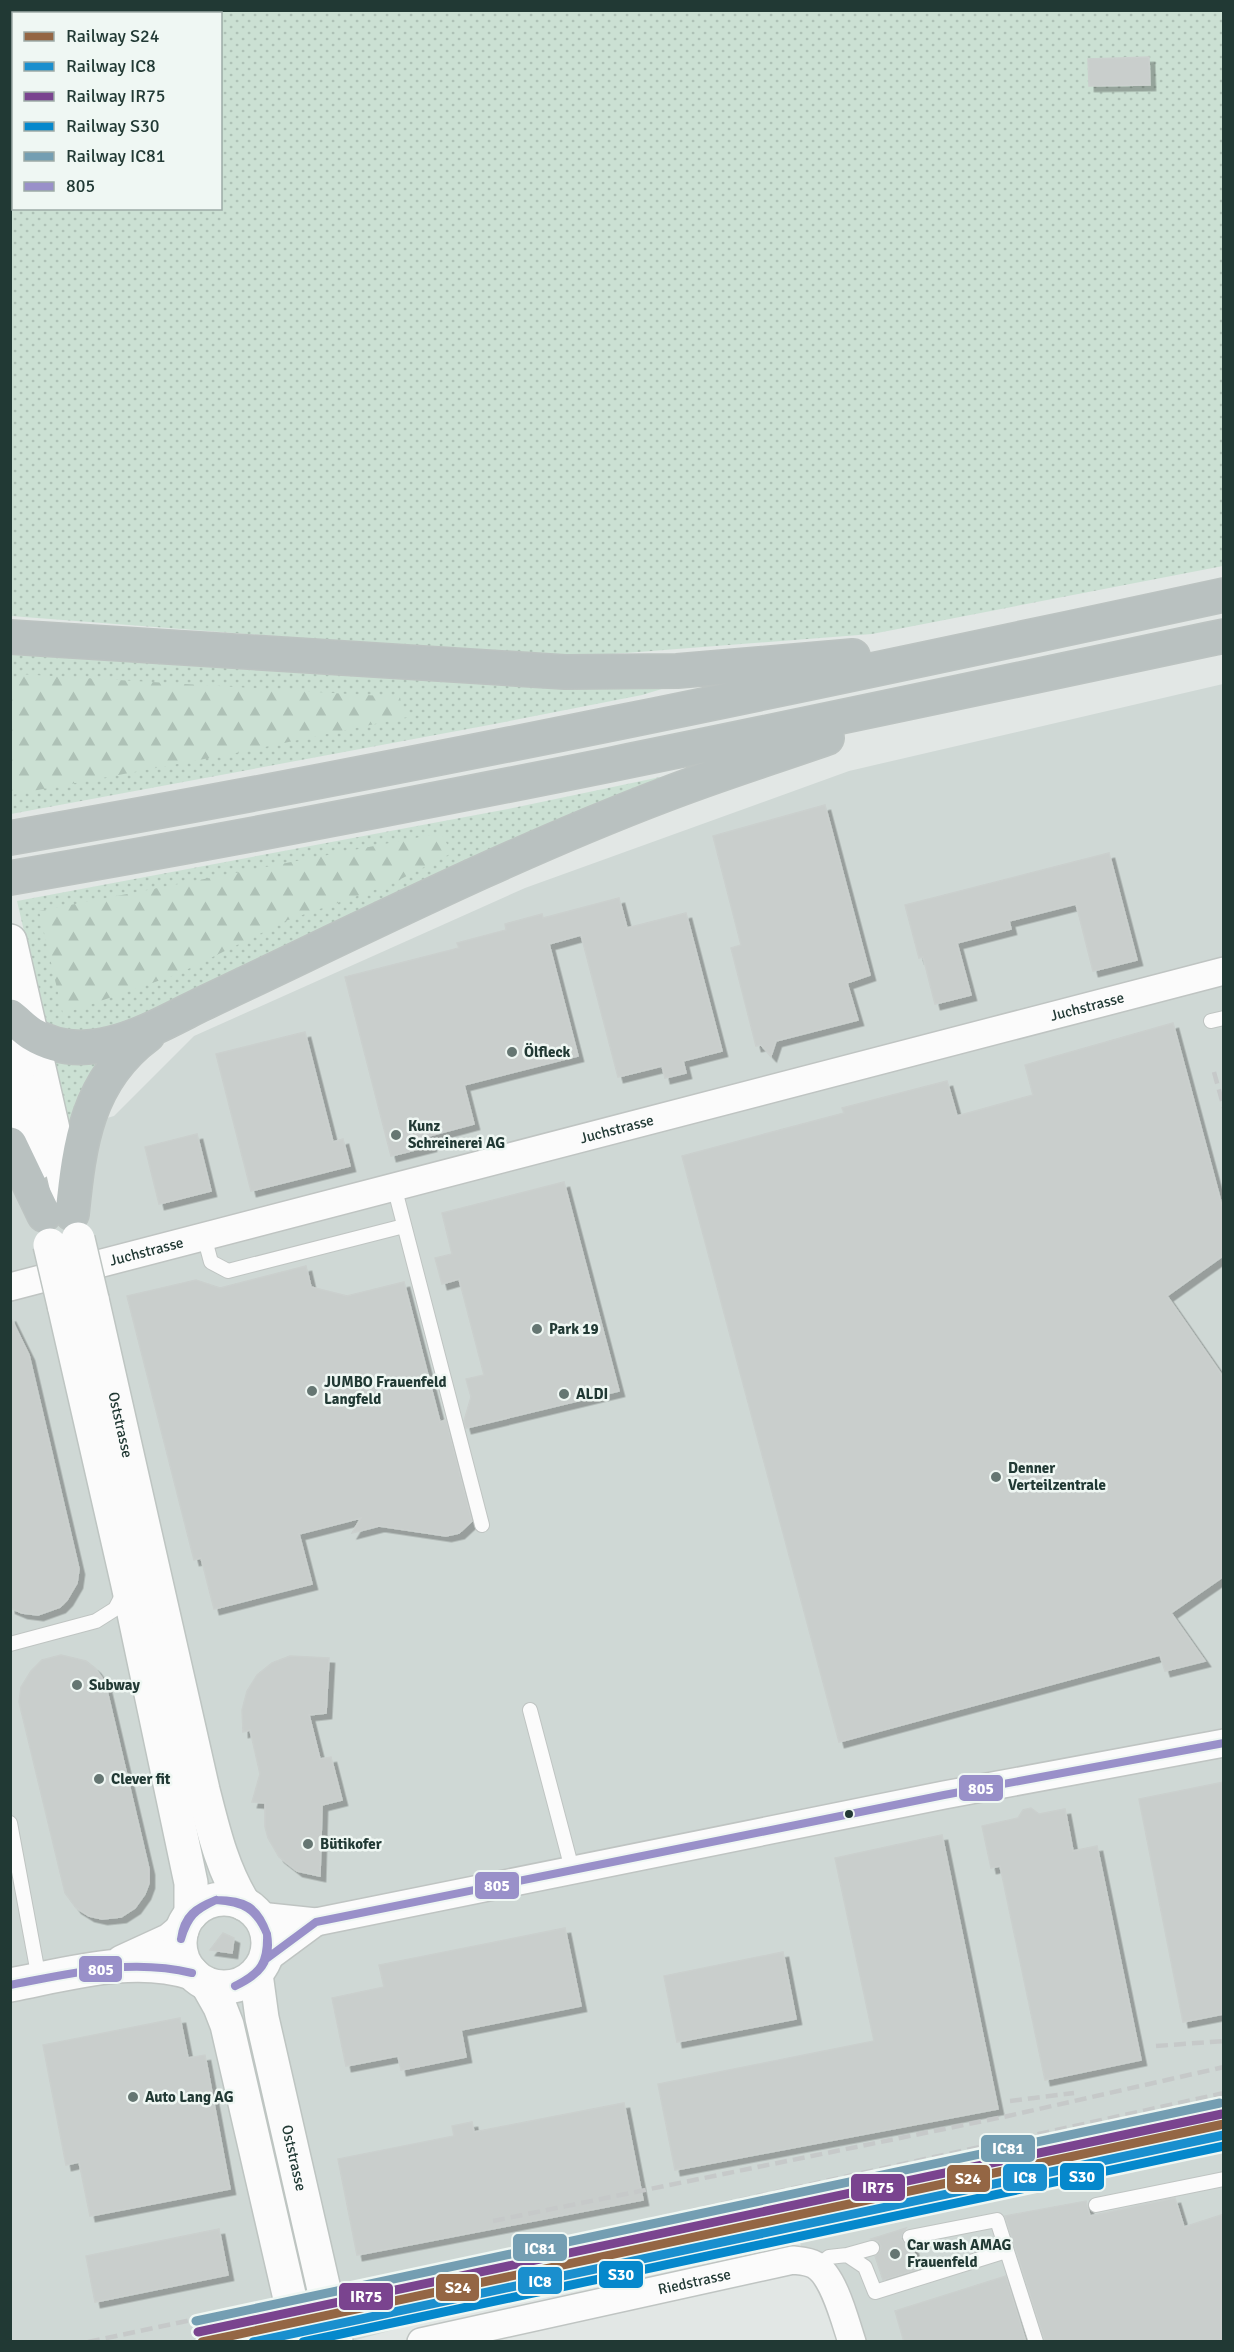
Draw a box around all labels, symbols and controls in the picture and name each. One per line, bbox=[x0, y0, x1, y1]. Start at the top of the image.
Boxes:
legend bbox=[12, 12, 222, 210]
text: Railway S24 bbox=[66, 25, 160, 47]
text: Railway IC8 bbox=[66, 55, 156, 77]
text: Railway IR75 bbox=[66, 85, 166, 107]
text: Railway S30 bbox=[66, 115, 159, 137]
text: Railway IC81 bbox=[66, 145, 166, 167]
text: 805 bbox=[66, 175, 95, 197]
street label: Juchstrasse bbox=[1048, 988, 1126, 1025]
place label: Ölfleck bbox=[524, 1043, 571, 1061]
marker: Ölfleck bbox=[505, 1045, 519, 1059]
street label: Juchstrasse bbox=[578, 1111, 656, 1147]
place label: Kunz Schreinerei AG bbox=[408, 1117, 505, 1152]
marker: Kunz Schreinerei AG bbox=[389, 1128, 403, 1142]
street label: Juchstrasse bbox=[108, 1233, 185, 1270]
place label: Park 19 bbox=[549, 1320, 599, 1338]
marker: Park 19 bbox=[530, 1322, 544, 1336]
place label: JUMBO Frauenfeld Langfeld bbox=[324, 1373, 447, 1408]
marker: JUMBO Frauenfeld Langfeld bbox=[305, 1384, 319, 1398]
place label: ALDI bbox=[576, 1385, 608, 1403]
marker: ALDI bbox=[557, 1387, 571, 1401]
street label: Oststrasse bbox=[104, 1390, 137, 1460]
place label: Denner Verteilzentrale bbox=[1008, 1459, 1106, 1494]
marker: Denner Verteilzentrale bbox=[989, 1470, 1003, 1484]
place label: Subway bbox=[89, 1676, 140, 1694]
marker: Subway bbox=[70, 1678, 84, 1692]
place label: Clever fit bbox=[111, 1770, 171, 1788]
marker: Clever fit bbox=[92, 1772, 106, 1786]
line badge: 805 bbox=[958, 1774, 1004, 1802]
text: 805 bbox=[968, 1779, 994, 1799]
unlabelled marker bbox=[843, 1808, 855, 1820]
place label: Bütikofer bbox=[320, 1835, 382, 1853]
marker: Bütikofer bbox=[301, 1837, 315, 1851]
line badge: 805 bbox=[474, 1871, 520, 1900]
text: 805 bbox=[484, 1876, 510, 1896]
line badge: 805 bbox=[78, 1955, 123, 1983]
text: 805 bbox=[88, 1960, 114, 1980]
place label: Auto Lang AG bbox=[145, 2088, 234, 2106]
marker: Auto Lang AG bbox=[126, 2090, 140, 2104]
street label: Oststrasse bbox=[278, 2123, 310, 2193]
line badge: IC81 bbox=[980, 2134, 1036, 2163]
text: IC81 bbox=[992, 2139, 1024, 2159]
line badge: S30 bbox=[1059, 2162, 1105, 2191]
line badge: IC8 bbox=[1002, 2163, 1048, 2192]
line badge: S24 bbox=[946, 2164, 991, 2193]
text: S30 bbox=[1069, 2167, 1095, 2187]
text: IC8 bbox=[1013, 2168, 1037, 2188]
text: S24 bbox=[955, 2169, 981, 2189]
line badge: IR75 bbox=[850, 2173, 906, 2202]
text: IR75 bbox=[862, 2178, 894, 2198]
line badge: IC81 bbox=[512, 2233, 568, 2262]
place label: Car wash AMAG Frauenfeld bbox=[907, 2236, 1012, 2271]
text: IC81 bbox=[524, 2239, 556, 2259]
marker: Car wash AMAG Frauenfeld bbox=[888, 2247, 902, 2261]
line badge: S30 bbox=[598, 2260, 644, 2289]
text: S30 bbox=[608, 2265, 634, 2285]
street label: Riedstrasse bbox=[656, 2265, 733, 2298]
line badge: IC8 bbox=[517, 2266, 563, 2295]
text: IC8 bbox=[528, 2272, 552, 2292]
line badge: S24 bbox=[435, 2273, 480, 2302]
text: S24 bbox=[445, 2278, 471, 2298]
line badge: IR75 bbox=[338, 2282, 394, 2311]
text: IR75 bbox=[350, 2287, 382, 2307]

